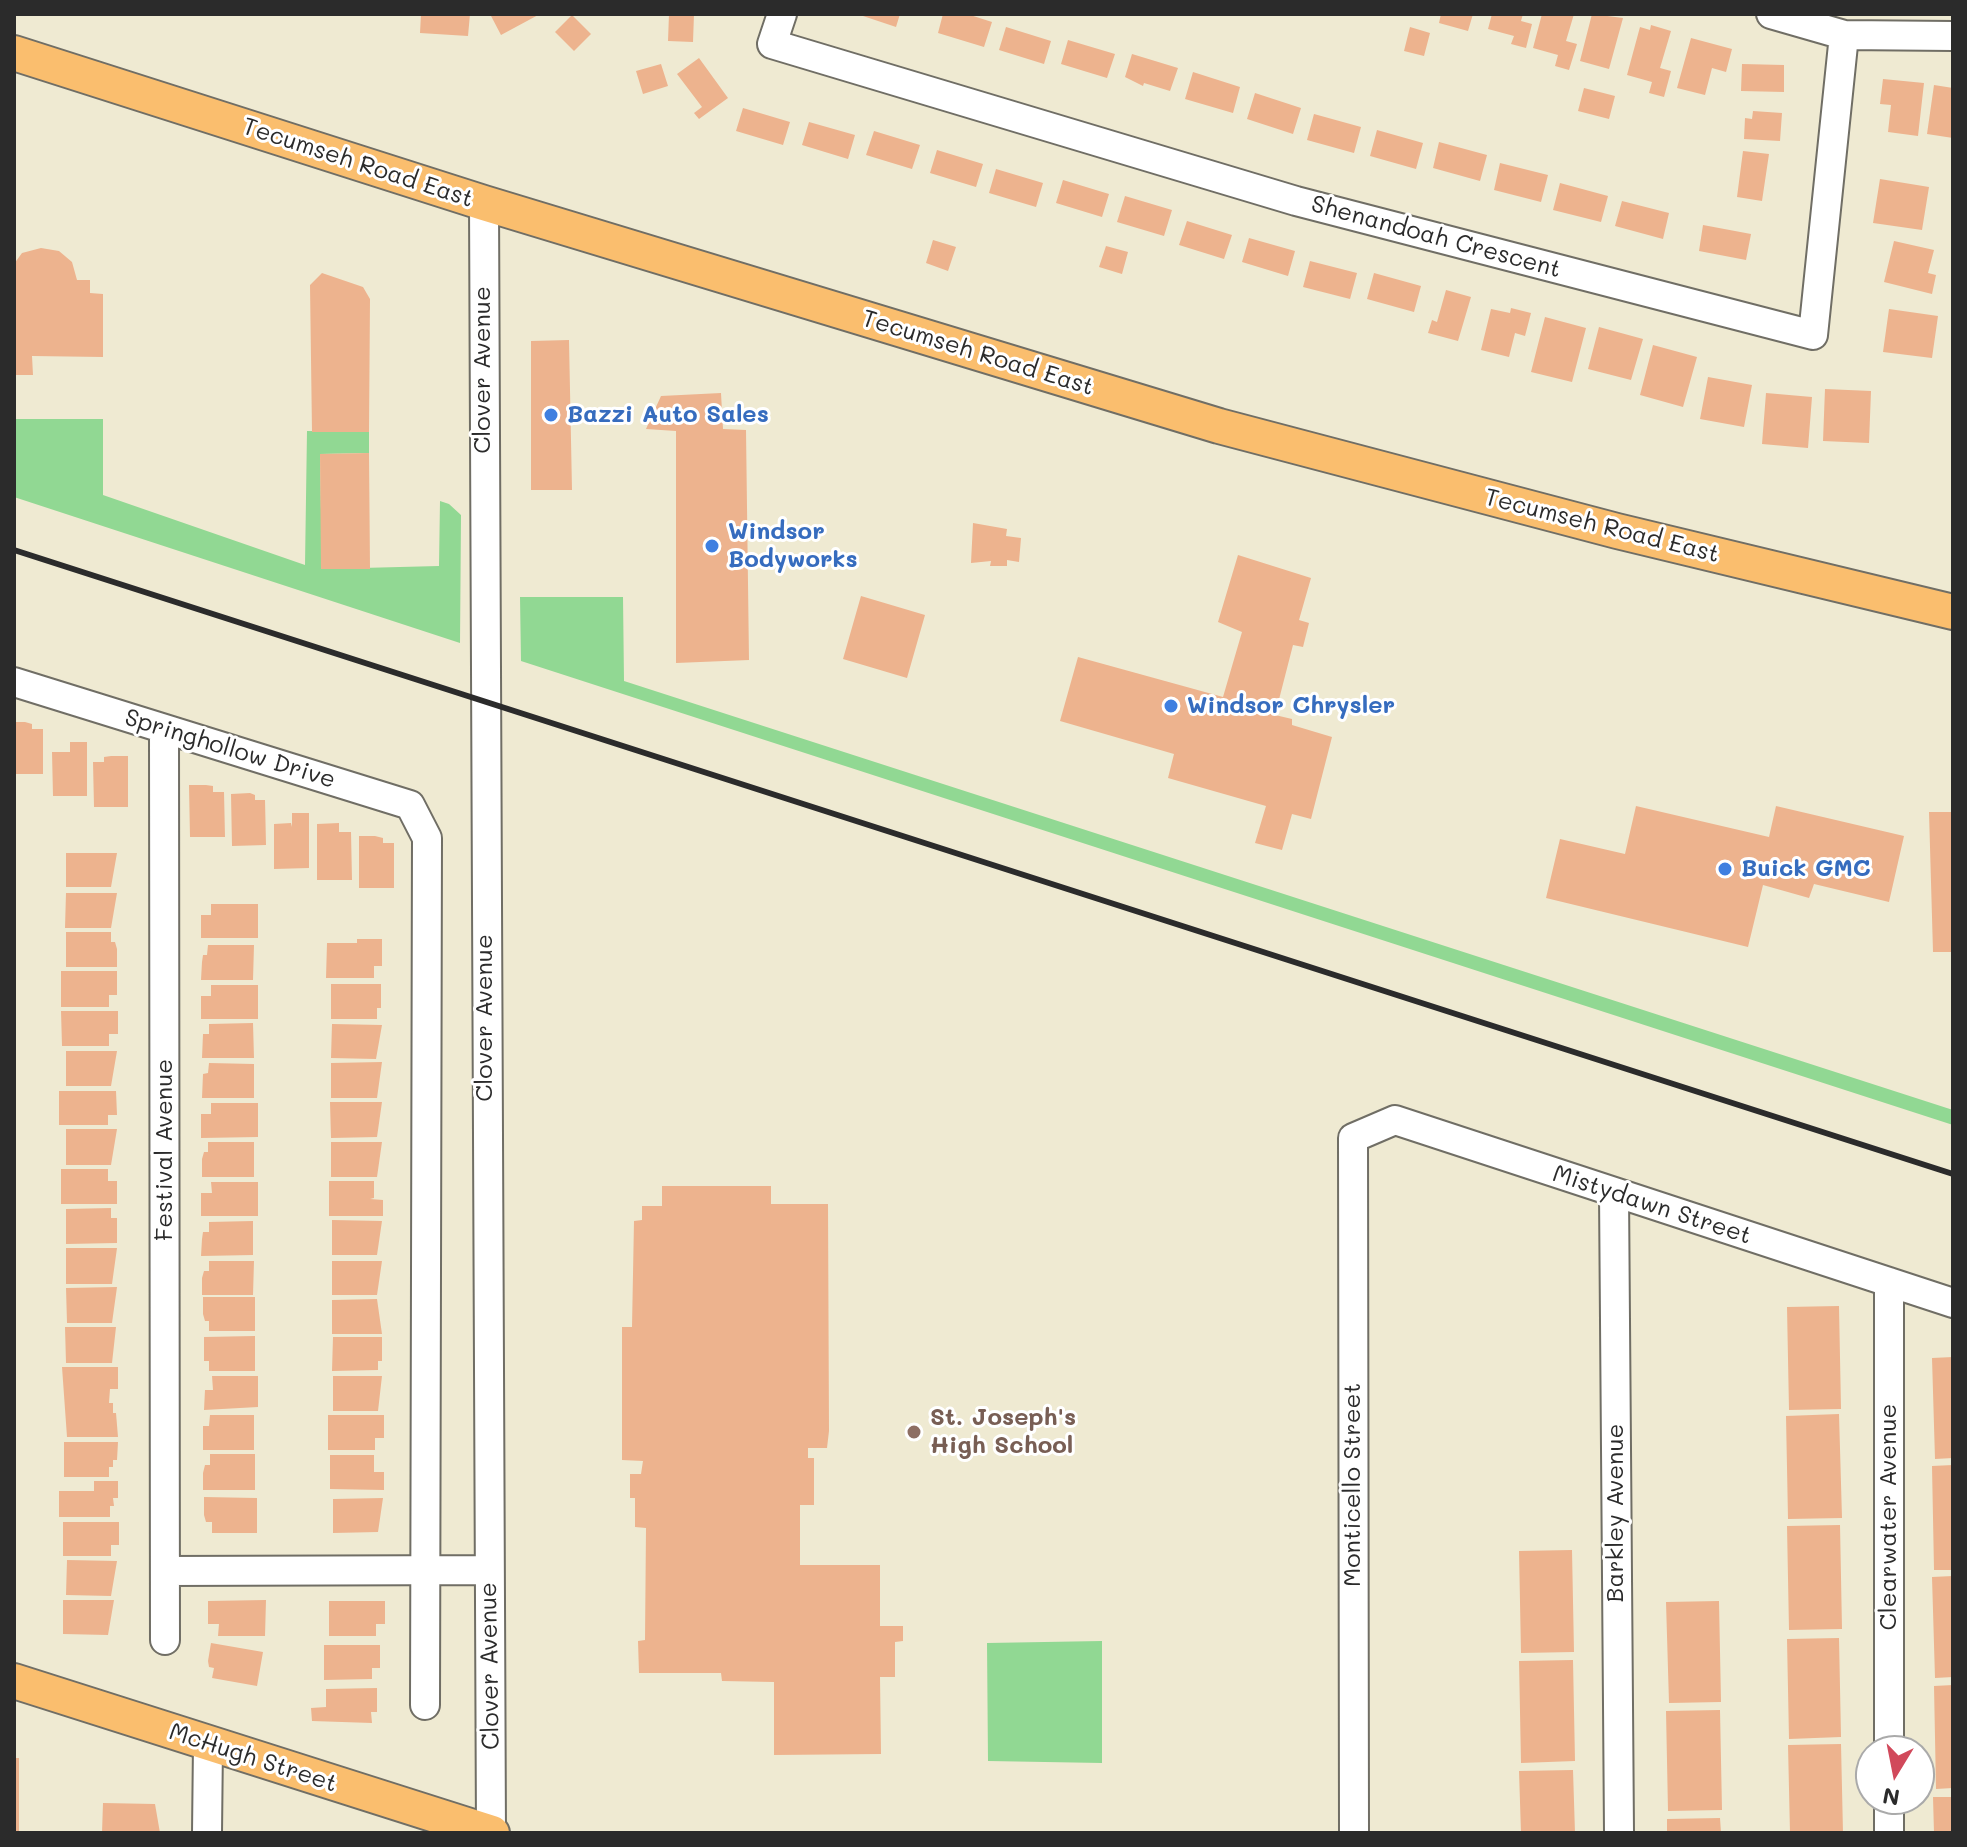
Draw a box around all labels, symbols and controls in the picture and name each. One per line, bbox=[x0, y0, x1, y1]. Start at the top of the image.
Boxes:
street label: Tecumseh Road East bbox=[239, 112, 477, 214]
street label: Shenandoah Crescent bbox=[1308, 190, 1564, 284]
street label: Clover Avenue bbox=[469, 286, 497, 454]
street label: Tecumseh Road East bbox=[859, 304, 1097, 402]
place label: Bazzi Auto Sales bbox=[567, 401, 769, 429]
marker: Bazzi Auto Sales bbox=[542, 406, 560, 424]
street label: Tecumseh Road East bbox=[1482, 483, 1722, 569]
place label: Windsor Bodyworks bbox=[728, 518, 858, 574]
marker: Windsor Bodyworks bbox=[703, 537, 721, 555]
place label: Windsor Chrysler bbox=[1187, 692, 1395, 720]
marker: Windsor Chrysler bbox=[1162, 697, 1180, 715]
street label: Springhollow Drive bbox=[121, 703, 339, 795]
place label: Buick GMC bbox=[1741, 855, 1871, 883]
marker: Buick GMC bbox=[1716, 860, 1734, 878]
street label: Clover Avenue bbox=[471, 934, 499, 1102]
street label: Festival Avenue bbox=[151, 1059, 179, 1241]
street label: Mistydawn Street bbox=[1549, 1159, 1755, 1251]
street label: Monticello Street bbox=[1339, 1383, 1367, 1587]
place label: St. Joseph's High School bbox=[930, 1404, 1076, 1460]
street label: Clearwater Avenue bbox=[1875, 1404, 1903, 1630]
marker: St. Joseph's High School bbox=[905, 1423, 923, 1441]
street label: Barkley Avenue bbox=[1602, 1424, 1630, 1602]
street label: Clover Avenue bbox=[474, 1582, 506, 1750]
street label: McHugh Street bbox=[165, 1717, 341, 1799]
north arrow bbox=[1855, 1735, 1935, 1815]
text: N bbox=[1880, 1781, 1902, 1813]

